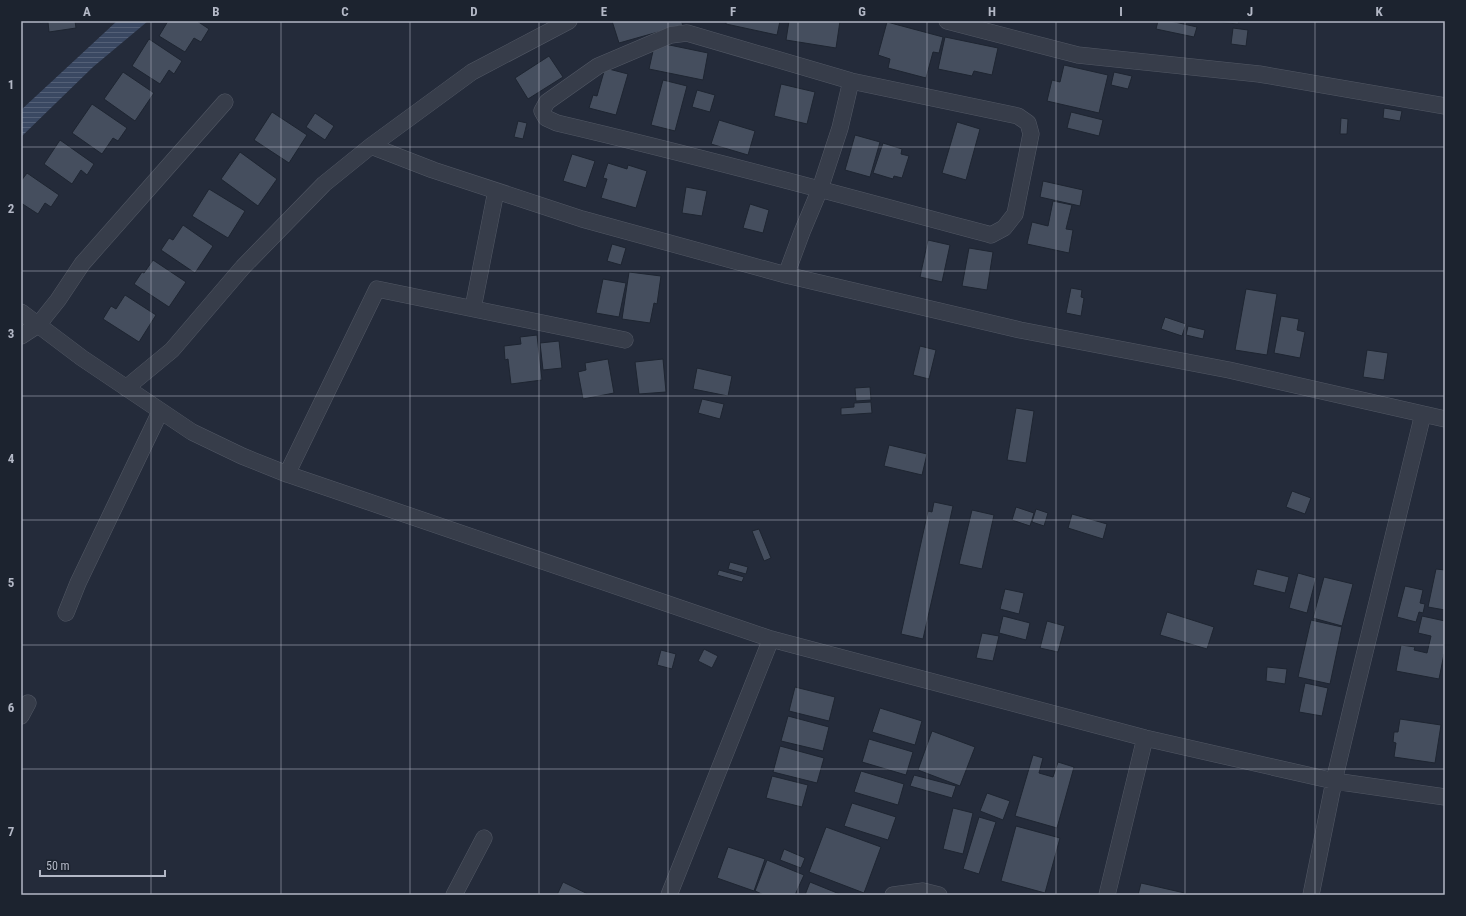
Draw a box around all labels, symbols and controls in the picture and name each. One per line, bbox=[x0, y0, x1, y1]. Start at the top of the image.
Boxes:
text: A bbox=[83, 4, 91, 19]
text: B bbox=[212, 4, 220, 19]
text: C bbox=[341, 4, 349, 19]
text: D bbox=[470, 4, 478, 19]
text: E bbox=[601, 4, 608, 19]
text: F bbox=[730, 4, 736, 19]
text: G bbox=[858, 4, 866, 19]
text: H bbox=[988, 4, 996, 19]
text: I bbox=[1119, 4, 1123, 19]
text: J bbox=[1247, 4, 1253, 19]
text: K bbox=[1375, 4, 1383, 19]
text: 1 bbox=[8, 77, 14, 92]
text: 2 bbox=[8, 201, 15, 216]
text: 3 bbox=[8, 326, 14, 341]
text: 4 bbox=[8, 451, 15, 466]
text: 5 bbox=[8, 575, 15, 590]
text: 6 bbox=[8, 700, 15, 715]
text: 7 bbox=[8, 824, 15, 839]
scale bar bbox=[40, 852, 165, 878]
text: 50 m bbox=[46, 859, 70, 873]

